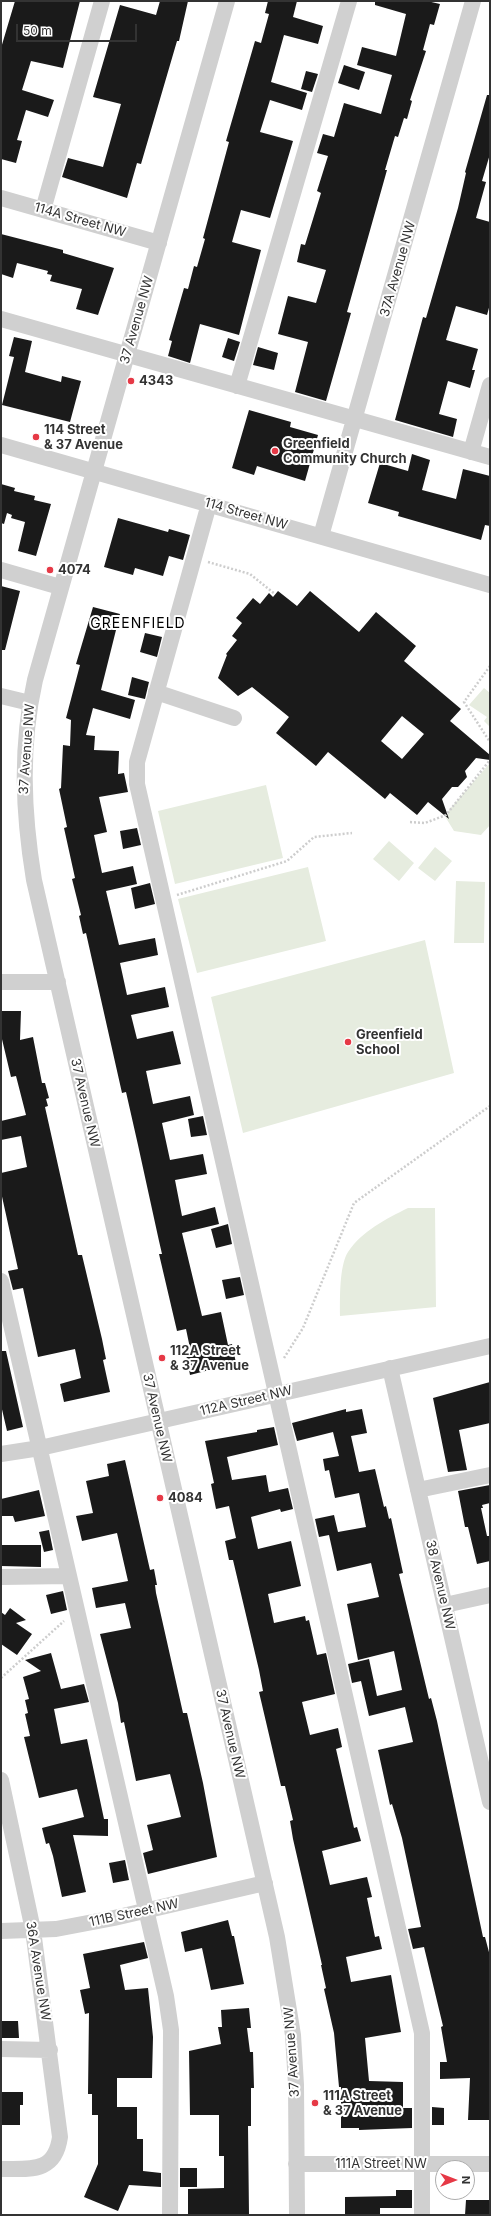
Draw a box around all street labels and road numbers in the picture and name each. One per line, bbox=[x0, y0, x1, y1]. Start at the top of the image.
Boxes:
street label: 114A Street NW bbox=[32, 199, 128, 241]
street label: 37A Avenue NW bbox=[377, 219, 419, 319]
street label: 37 Avenue NW bbox=[117, 274, 157, 366]
street label: 114 Street NW bbox=[203, 495, 289, 533]
street label: 37 Avenue NW bbox=[16, 703, 38, 795]
street label: 37 Avenue NW bbox=[67, 1057, 103, 1149]
street label: 37 Avenue NW bbox=[139, 1372, 175, 1464]
street label: 112A Street NW bbox=[198, 1383, 294, 1419]
street label: 38 Avenue NW bbox=[422, 1539, 458, 1631]
street label: 37 Avenue NW bbox=[212, 1688, 248, 1780]
street label: 111B Street NW bbox=[88, 1896, 180, 1930]
street label: 36A Avenue NW bbox=[22, 1920, 54, 2022]
street label: 37 Avenue NW bbox=[281, 2006, 303, 2098]
street label: 111A Street NW bbox=[335, 2156, 427, 2172]

